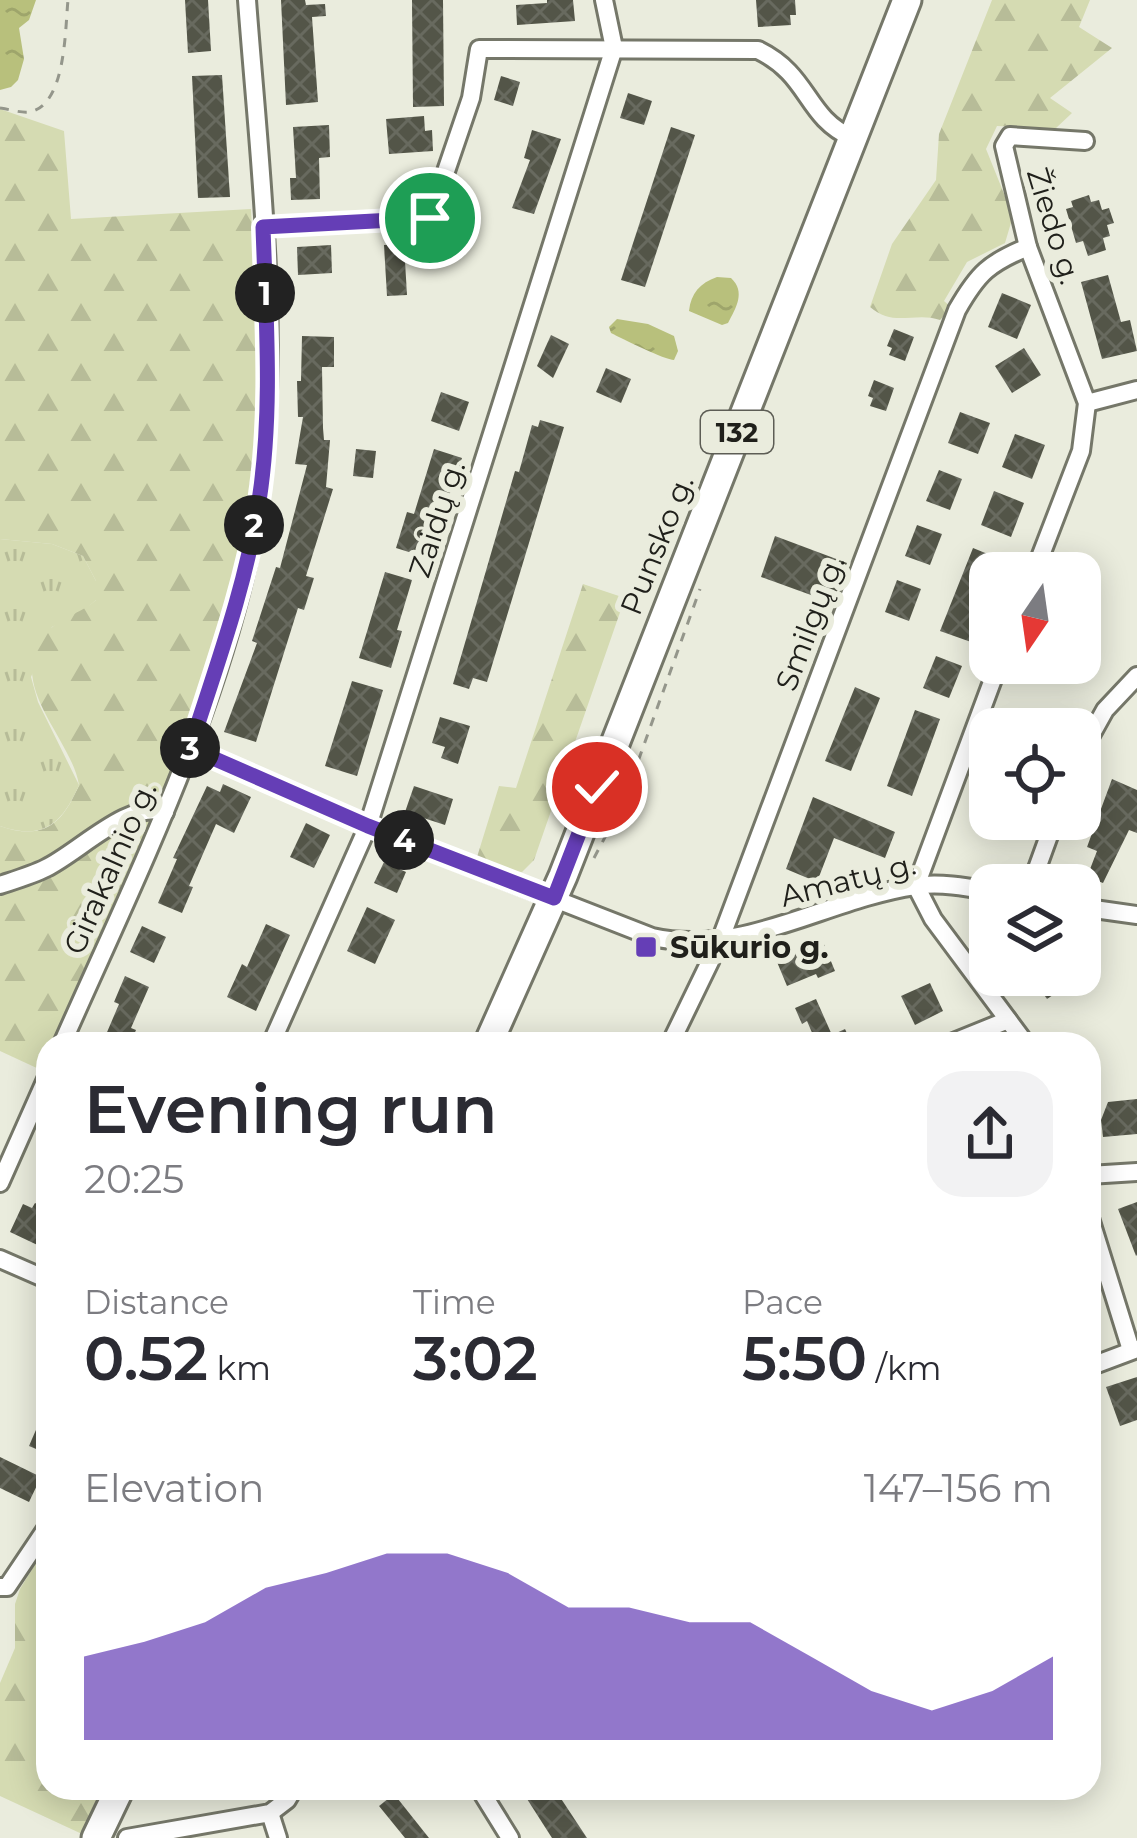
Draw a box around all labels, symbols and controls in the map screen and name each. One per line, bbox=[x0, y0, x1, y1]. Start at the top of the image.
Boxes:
street label: Žiedo g. bbox=[1019, 163, 1089, 289]
pin bbox=[379, 167, 481, 269]
icon: arrive bbox=[397, 185, 463, 251]
pin: 1 bbox=[235, 263, 295, 323]
text: 1 bbox=[259, 273, 271, 313]
road number: 132 bbox=[701, 411, 773, 453]
street label: Zaidų g. bbox=[401, 456, 473, 582]
street label: Punsko g. bbox=[612, 470, 702, 620]
pin: 2 bbox=[224, 495, 284, 555]
text: 2 bbox=[244, 505, 264, 545]
street label: Smilgų g. bbox=[767, 550, 853, 696]
north arrow bbox=[969, 552, 1101, 684]
map controls bbox=[969, 552, 1101, 996]
button: locate bbox=[969, 708, 1101, 840]
pin: 3 bbox=[160, 718, 220, 778]
text: 3 bbox=[180, 728, 200, 768]
pin bbox=[546, 736, 648, 838]
icon: check bbox=[564, 754, 630, 820]
street label: Girakalnio g. bbox=[55, 776, 165, 960]
pin: 4 bbox=[374, 810, 434, 870]
text: 4 bbox=[393, 820, 415, 860]
street label: Amatų g. bbox=[776, 845, 920, 915]
button: layers bbox=[969, 864, 1101, 996]
place label: Sūkurio g. bbox=[670, 929, 828, 966]
marker: Sūkurio g. bbox=[633, 934, 659, 960]
text: Evening run bbox=[84, 1069, 497, 1150]
button: share bbox=[927, 1071, 1053, 1197]
text: 20:25 bbox=[84, 1155, 184, 1203]
text: Distance bbox=[84, 1282, 229, 1322]
text: Time bbox=[413, 1282, 496, 1322]
text: Pace bbox=[742, 1282, 823, 1322]
text: 0.52 bbox=[84, 1322, 208, 1395]
text: 3:02 bbox=[413, 1322, 538, 1395]
text: 5:50 bbox=[742, 1322, 867, 1395]
text: km bbox=[208, 1348, 271, 1388]
text: /km bbox=[867, 1348, 941, 1388]
text: Elevation bbox=[84, 1464, 264, 1512]
text: 147–156 m bbox=[864, 1464, 1053, 1512]

